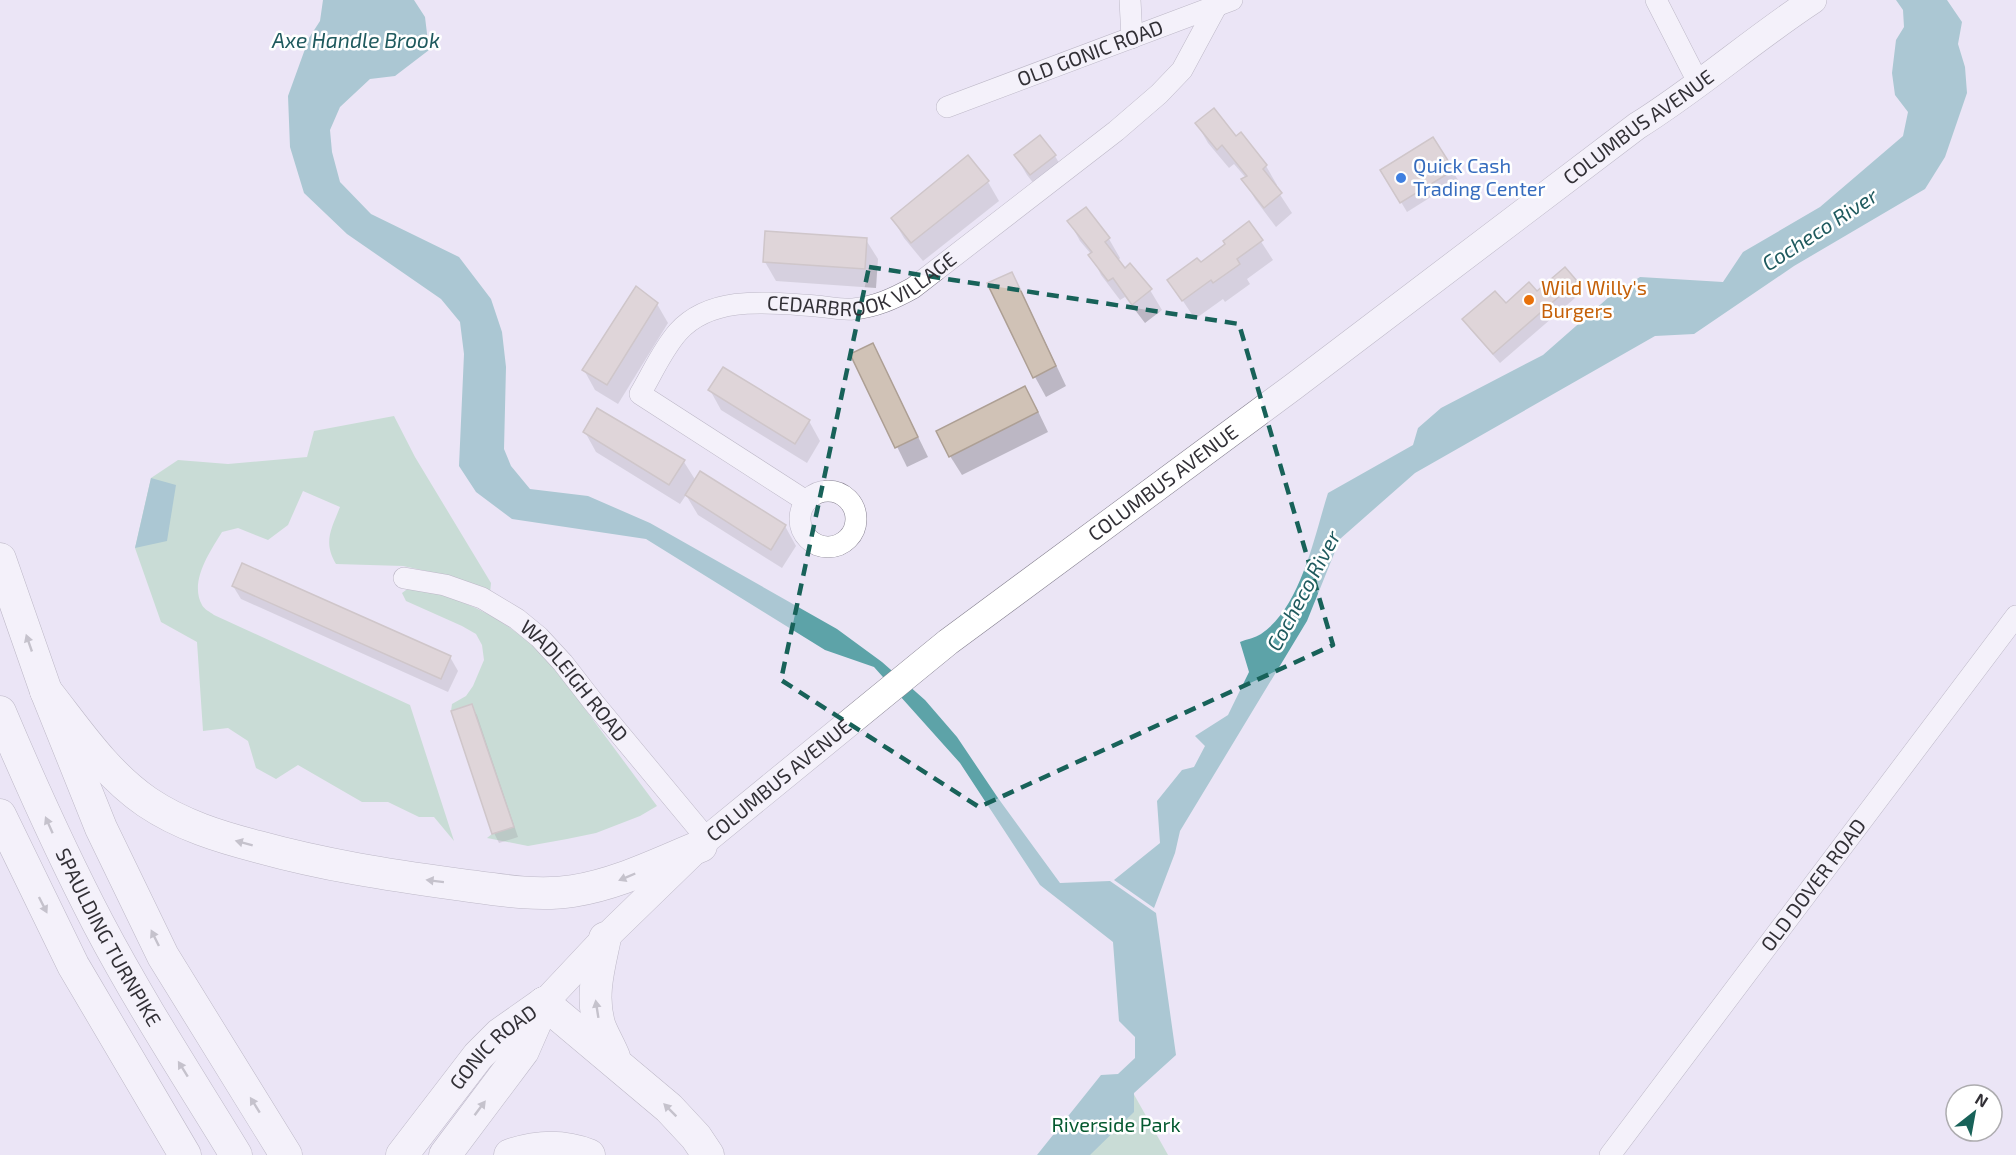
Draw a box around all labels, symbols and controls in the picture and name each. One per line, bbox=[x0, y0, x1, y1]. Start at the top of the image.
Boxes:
street label: OLD GONIC ROAD bbox=[1014, 14, 1166, 91]
water label: Axe Handle Brook bbox=[271, 27, 440, 52]
street label: COLUMBUS AVENUE bbox=[1558, 64, 1718, 189]
place label: Quick Cash Trading Center bbox=[1413, 153, 1546, 200]
marker: Quick Cash Trading Center bbox=[1394, 171, 1408, 185]
water label: Cocheco River bbox=[1757, 182, 1882, 275]
street label: CEDARBROOK VILLAGE bbox=[767, 246, 961, 320]
place label: Wild Willy's Burgers bbox=[1541, 275, 1647, 322]
marker: Wild Willy's Burgers bbox=[1522, 293, 1536, 307]
street label: COLUMBUS AVENUE bbox=[1083, 419, 1242, 545]
water label: Cocheco River bbox=[1260, 525, 1345, 655]
street label: WADLEIGH ROAD bbox=[516, 614, 634, 746]
one-way arrow bbox=[24, 634, 34, 652]
street label: COLUMBUS AVENUE bbox=[701, 713, 855, 846]
street label: OLD DOVER ROAD bbox=[1755, 813, 1870, 955]
one-way arrow bbox=[44, 816, 54, 834]
one-way arrow bbox=[235, 838, 253, 847]
street label: SPAULDING TURNPIKE bbox=[51, 844, 167, 1030]
one-way arrow bbox=[618, 872, 636, 882]
one-way arrow bbox=[426, 876, 445, 886]
one-way arrow bbox=[38, 897, 48, 914]
one-way arrow bbox=[150, 930, 159, 947]
street label: GONIC ROAD bbox=[444, 999, 541, 1094]
one-way arrow bbox=[592, 999, 601, 1018]
one-way arrow bbox=[178, 1061, 189, 1078]
north arrow bbox=[1944, 1083, 2004, 1143]
text: N bbox=[1972, 1089, 1992, 1111]
one-way arrow bbox=[250, 1097, 261, 1113]
one-way arrow bbox=[474, 1101, 486, 1116]
one-way arrow bbox=[664, 1104, 678, 1118]
park label: Riverside Park bbox=[1051, 1112, 1181, 1136]

